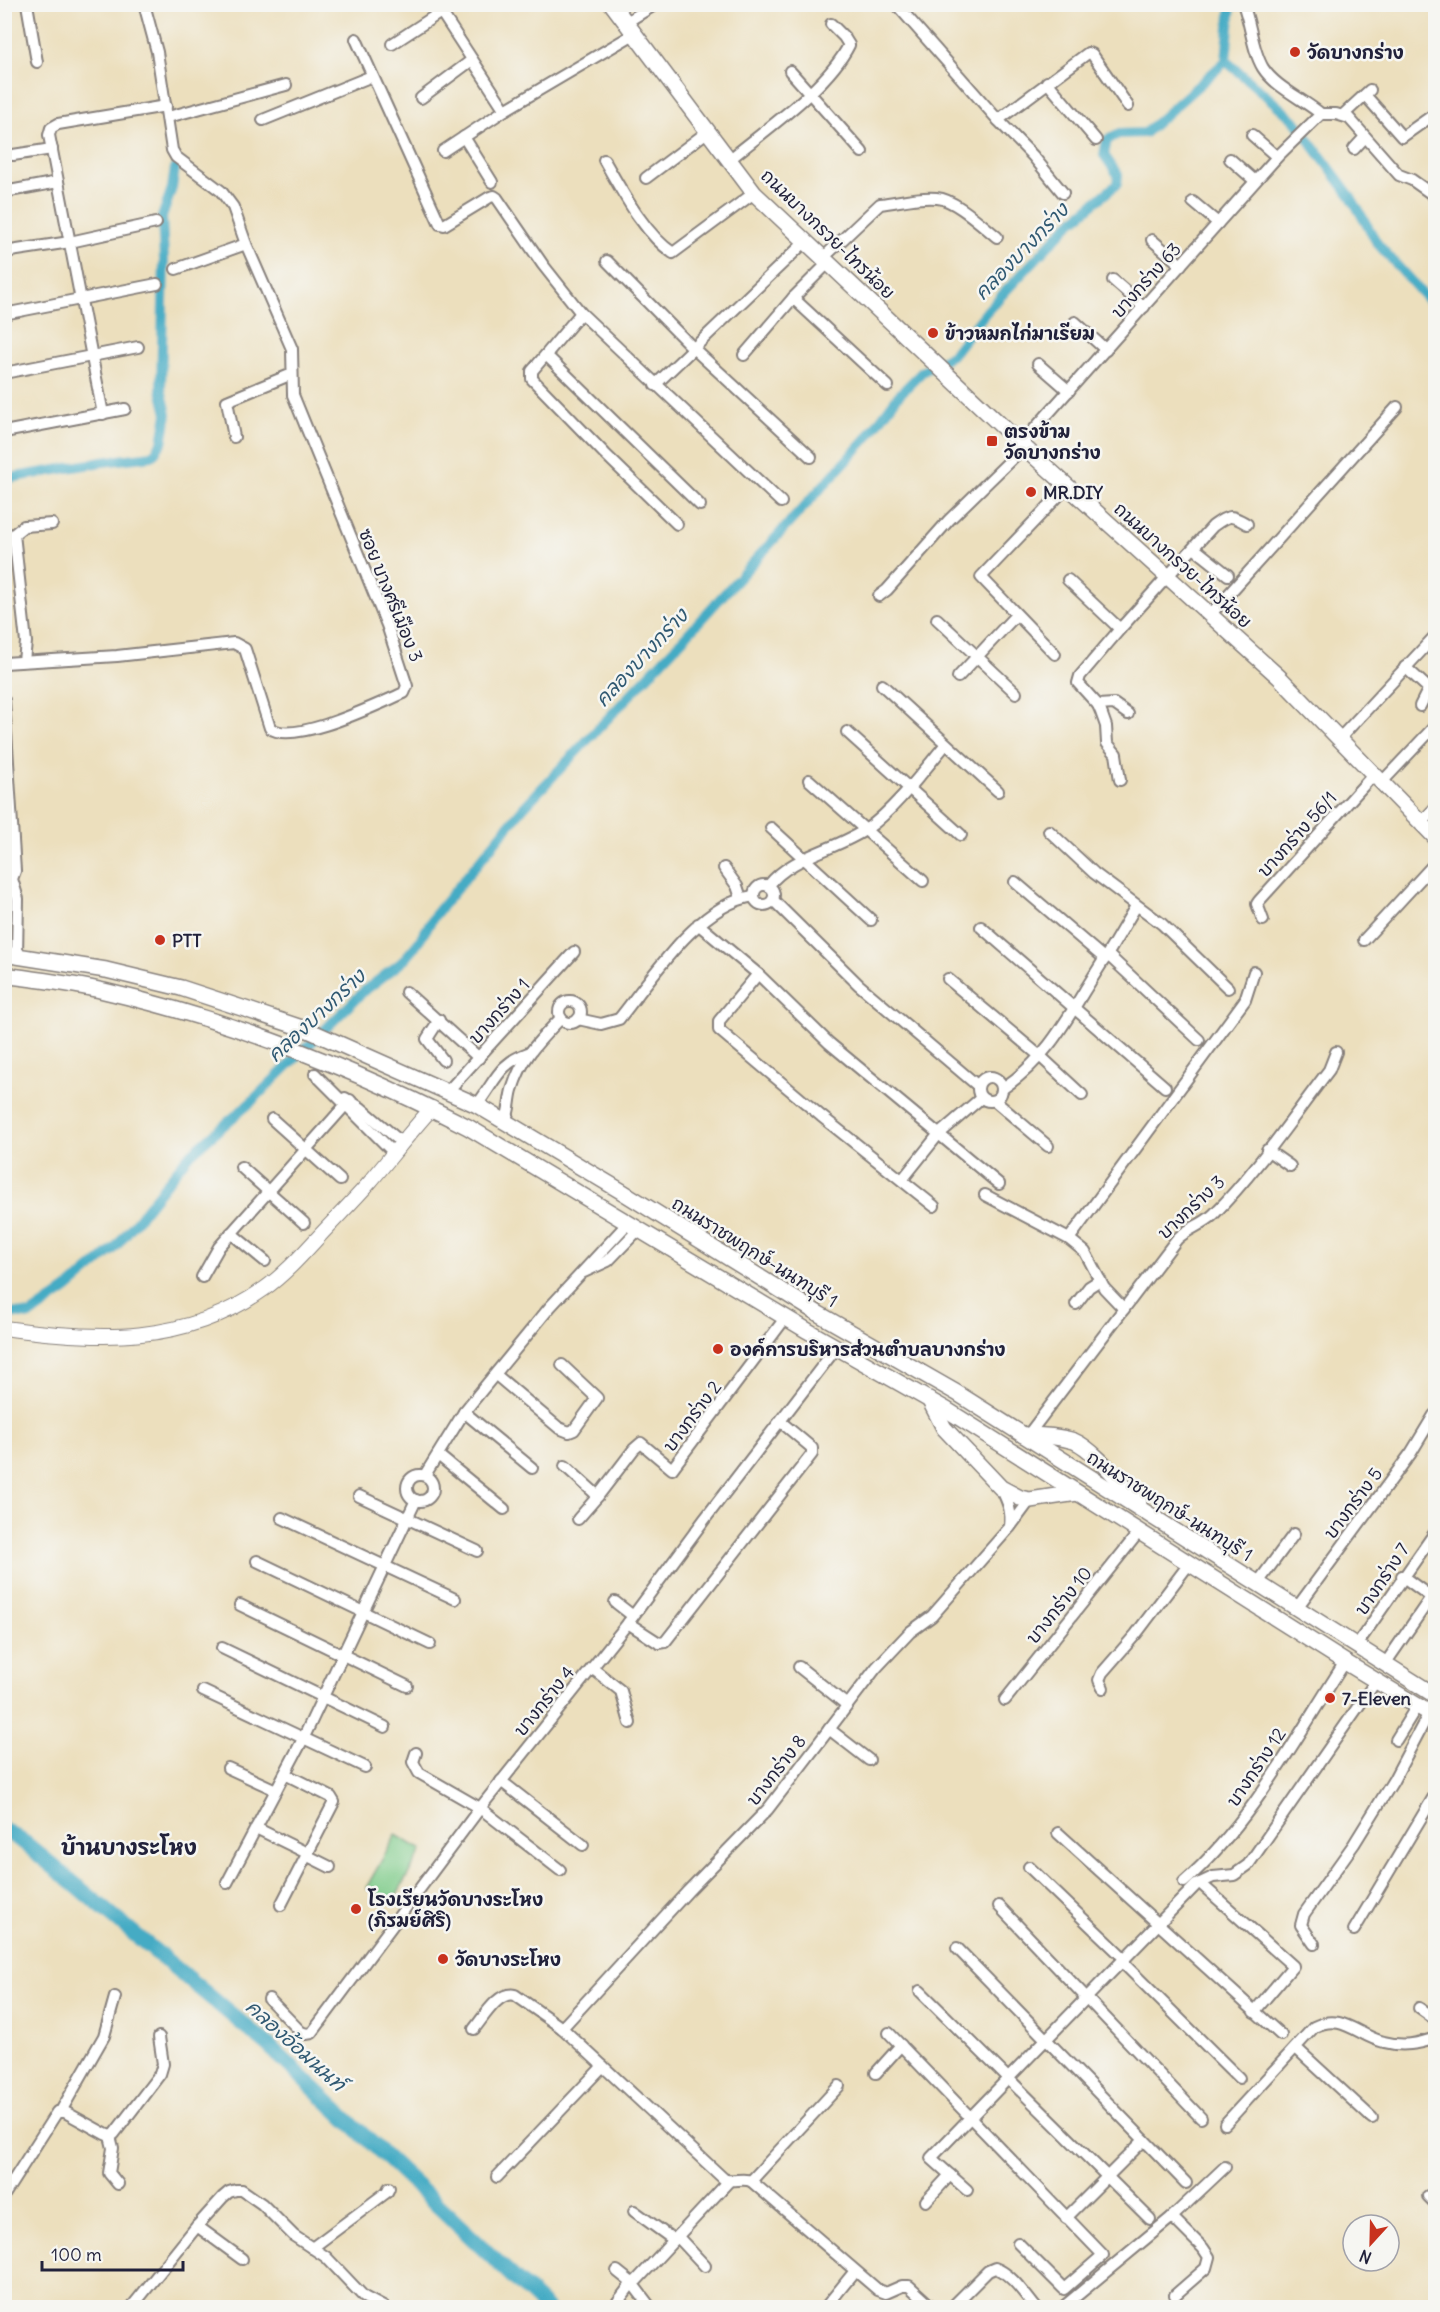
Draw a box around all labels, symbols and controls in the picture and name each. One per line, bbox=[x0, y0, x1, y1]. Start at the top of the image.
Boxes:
place label: วัดบางกร่าง bbox=[1307, 41, 1404, 64]
marker: วัดบางกร่าง bbox=[1288, 45, 1302, 59]
street label: ถนนบางกรวย-ไทรน้อย bbox=[756, 163, 901, 304]
water label: คลองบางกร่าง bbox=[969, 196, 1074, 305]
street label: บางกร่าง 63 bbox=[1106, 237, 1186, 323]
place label: ข้าวหมกไก่มาเรียม bbox=[945, 322, 1095, 345]
marker: ข้าวหมกไก่มาเรียม bbox=[926, 326, 940, 340]
place label: ตรงข้าม วัดบางกร่าง bbox=[1004, 420, 1101, 464]
marker: ตรงข้าม วัดบางกร่าง bbox=[985, 434, 999, 448]
place label: MR.DIY bbox=[1043, 481, 1104, 504]
marker: MR.DIY bbox=[1024, 485, 1038, 499]
street label: ถนนบางกรวย-ไทรน้อย bbox=[1109, 496, 1257, 633]
street label: ซอย บางศรีเมือง 3 bbox=[354, 525, 428, 665]
water label: คลองบางกร่าง bbox=[589, 602, 694, 711]
street label: บางกร่าง 56/1 bbox=[1252, 786, 1342, 882]
place label: PTT bbox=[172, 929, 202, 952]
marker: PTT bbox=[153, 933, 167, 947]
water label: คลองบางกร่าง bbox=[262, 962, 371, 1067]
street label: บางกร่าง 1 bbox=[464, 973, 534, 1049]
street label: บางกร่าง 3 bbox=[1153, 1170, 1229, 1244]
street label: ถนนราชพฤกษ์-นนทบุรี 1 bbox=[666, 1191, 843, 1315]
place label: องค์การบริหารส่วนตำบลบางกร่าง bbox=[730, 1337, 1006, 1361]
marker: องค์การบริหารส่วนตำบลบางกร่าง bbox=[711, 1342, 725, 1356]
street label: บางกร่าง 2 bbox=[658, 1376, 726, 1456]
street label: ถนนราชพฤกษ์-นนทบุรี 1 bbox=[1081, 1445, 1258, 1569]
street label: บางกร่าง 5 bbox=[1319, 1463, 1387, 1543]
street label: บางกร่าง 7 bbox=[1350, 1538, 1415, 1619]
street label: บางกร่าง 10 bbox=[1021, 1562, 1097, 1648]
street label: บางกร่าง 4 bbox=[509, 1661, 579, 1741]
place label: 7-Eleven bbox=[1342, 1687, 1412, 1710]
marker: 7-Eleven bbox=[1323, 1691, 1337, 1705]
street label: บางกร่าง 12 bbox=[1221, 1723, 1291, 1811]
street label: บางกร่าง 8 bbox=[741, 1730, 811, 1810]
district label: บ้านบางระโหง bbox=[61, 1833, 197, 1861]
place label: โรงเรียนวัดบางระโหง (ภิรมย์ศิริ) bbox=[367, 1888, 543, 1932]
marker: โรงเรียนวัดบางระโหง (ภิรมย์ศิริ) bbox=[349, 1902, 363, 1916]
place label: วัดบางระโหง bbox=[455, 1948, 561, 1971]
marker: วัดบางระโหง bbox=[436, 1952, 450, 1966]
water label: คลองอ้อมนนท์ bbox=[241, 1994, 354, 2099]
north arrow bbox=[1341, 2213, 1401, 2273]
scale bar bbox=[42, 2234, 183, 2272]
text: 100 m bbox=[51, 2243, 102, 2266]
text: N bbox=[1357, 2246, 1374, 2268]

